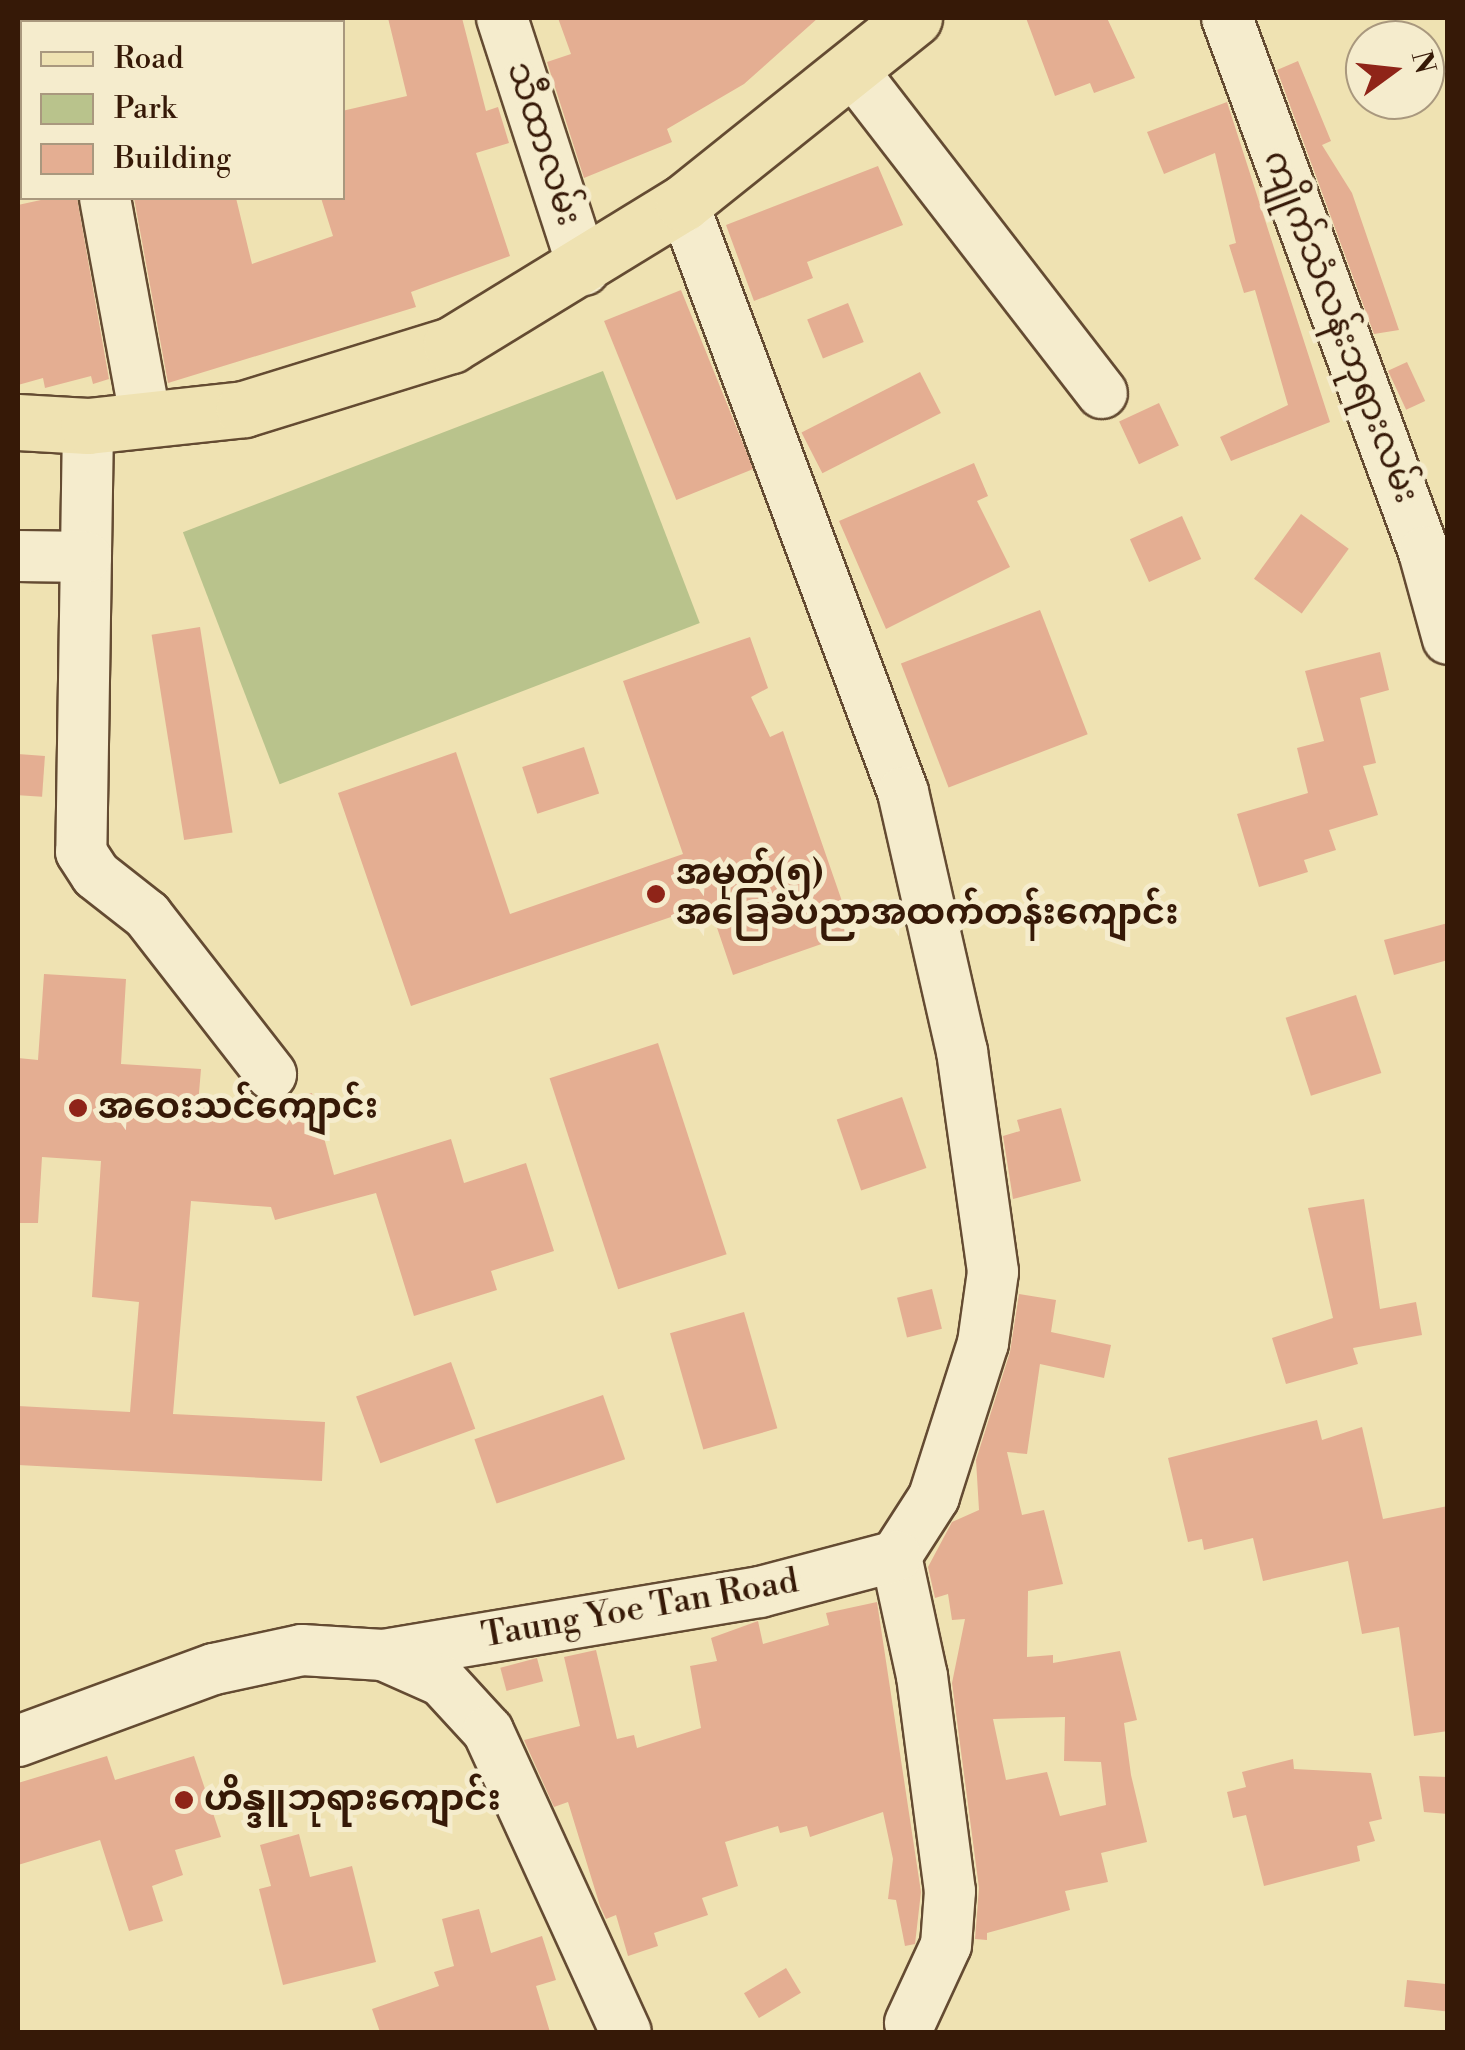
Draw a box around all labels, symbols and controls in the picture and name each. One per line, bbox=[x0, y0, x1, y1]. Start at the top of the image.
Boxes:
legend bbox=[20, 20, 345, 200]
north arrow bbox=[1345, 20, 1445, 120]
text: Road bbox=[114, 40, 184, 78]
text: N bbox=[1403, 47, 1442, 78]
street label: သီထာလမ်း bbox=[497, 57, 589, 231]
text: Park bbox=[114, 90, 176, 128]
text: Building bbox=[114, 140, 231, 178]
street label: ကျိုက်သံလန်းဘုရားလမ်း bbox=[1253, 145, 1427, 509]
place label: အမုတ်(၅) အခြေခံပညာအထက်တန်းကျောင်း bbox=[676, 853, 1179, 935]
marker: အမုတ်(၅) အခြေခံပညာအထက်တန်းကျောင်း bbox=[645, 883, 667, 905]
place label: အဝေးသင်ကျောင်း bbox=[98, 1087, 378, 1129]
marker: အဝေးသင်ကျောင်း bbox=[67, 1097, 89, 1119]
street label: Taung Yoe Tan Road bbox=[478, 1560, 802, 1658]
place label: ဟိန္ဒူဘုရားကျောင်း bbox=[204, 1779, 501, 1821]
marker: ဟိန္ဒူဘုရားကျောင်း bbox=[173, 1789, 195, 1811]

